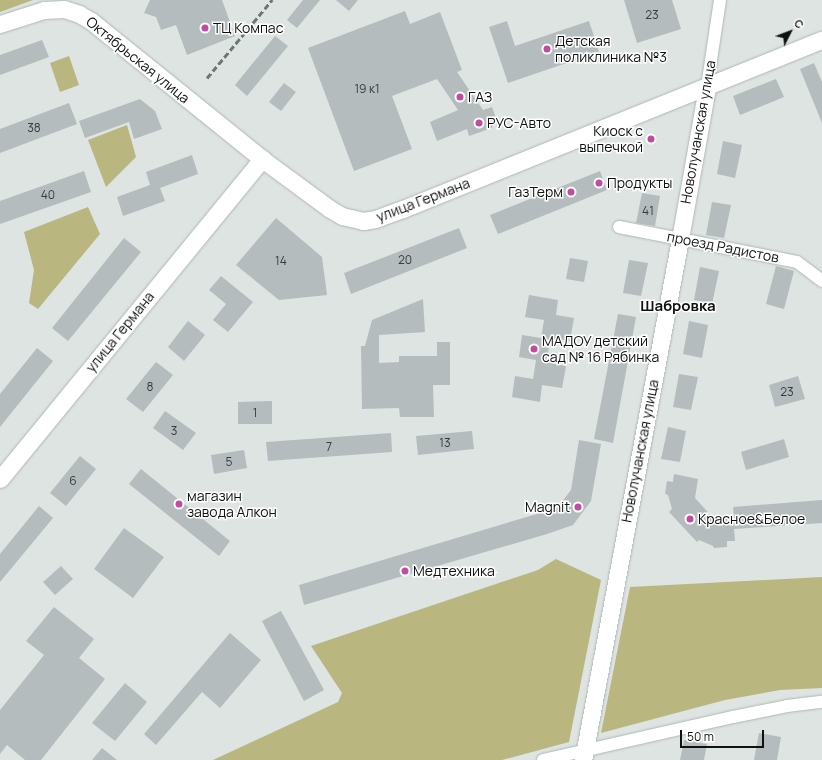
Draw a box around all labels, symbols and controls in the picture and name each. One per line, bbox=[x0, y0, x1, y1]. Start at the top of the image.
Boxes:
house number: 23 bbox=[645, 8, 659, 22]
north arrow bbox=[770, 12, 810, 52]
street label: Октябрьская улица bbox=[83, 13, 193, 107]
text: С bbox=[791, 16, 808, 32]
place label: ТЦ Компас bbox=[213, 20, 283, 36]
marker: ТЦ Компас bbox=[200, 23, 210, 33]
place label: Детская поликлиника №3 bbox=[555, 33, 667, 66]
marker: Детская поликлиника №3 bbox=[542, 44, 552, 54]
street label: Новолучанская улица bbox=[677, 59, 719, 205]
house number: 19 к1 bbox=[354, 82, 380, 96]
place label: ГАЗ bbox=[468, 89, 492, 105]
marker: ГАЗ bbox=[455, 92, 465, 102]
place label: РУС-Авто bbox=[487, 115, 551, 131]
marker: РУС-Авто bbox=[474, 118, 484, 128]
house number: 38 bbox=[27, 121, 41, 135]
place label: Киоск с выпечкой bbox=[579, 123, 643, 156]
marker: Киоск с выпечкой bbox=[646, 134, 656, 144]
street label: улица Германа bbox=[374, 174, 472, 226]
place label: Продукты bbox=[607, 175, 672, 191]
marker: Продукты bbox=[594, 178, 604, 188]
place label: ГазТерм bbox=[508, 184, 563, 200]
marker: ГазТерм bbox=[566, 187, 576, 197]
house number: 40 bbox=[41, 188, 55, 202]
house number: 41 bbox=[642, 204, 654, 218]
street label: проезд Радистов bbox=[666, 228, 780, 266]
house number: 20 bbox=[398, 253, 412, 267]
house number: 14 bbox=[275, 254, 287, 268]
street label: улица Германа bbox=[82, 288, 158, 376]
district label: Шабровка bbox=[640, 297, 716, 315]
place label: МАДОУ детский сад № 16 Рябинка bbox=[542, 333, 659, 366]
marker: МАДОУ детский сад № 16 Рябинка bbox=[529, 344, 539, 354]
street label: Новолучанская улица bbox=[618, 378, 662, 524]
house number: 8 bbox=[147, 380, 153, 394]
house number: 23 bbox=[780, 385, 794, 399]
house number: 1 bbox=[253, 406, 257, 420]
house number: 3 bbox=[171, 424, 177, 438]
house number: 13 bbox=[439, 436, 451, 450]
house number: 7 bbox=[326, 440, 332, 454]
house number: 5 bbox=[226, 455, 232, 469]
house number: 6 bbox=[69, 474, 77, 488]
place label: магазин завода Алкон bbox=[187, 488, 277, 520]
marker: магазин завода Алкон bbox=[174, 499, 184, 509]
place label: Magnit bbox=[525, 499, 570, 515]
marker: Magnit bbox=[573, 502, 583, 512]
place label: Красное&Белое bbox=[698, 511, 805, 527]
marker: Красное&Белое bbox=[685, 514, 695, 524]
place label: Медтехника bbox=[413, 563, 495, 579]
marker: Медтехника bbox=[400, 566, 410, 576]
scale bar bbox=[682, 722, 766, 748]
text: 50 m bbox=[687, 728, 714, 745]

